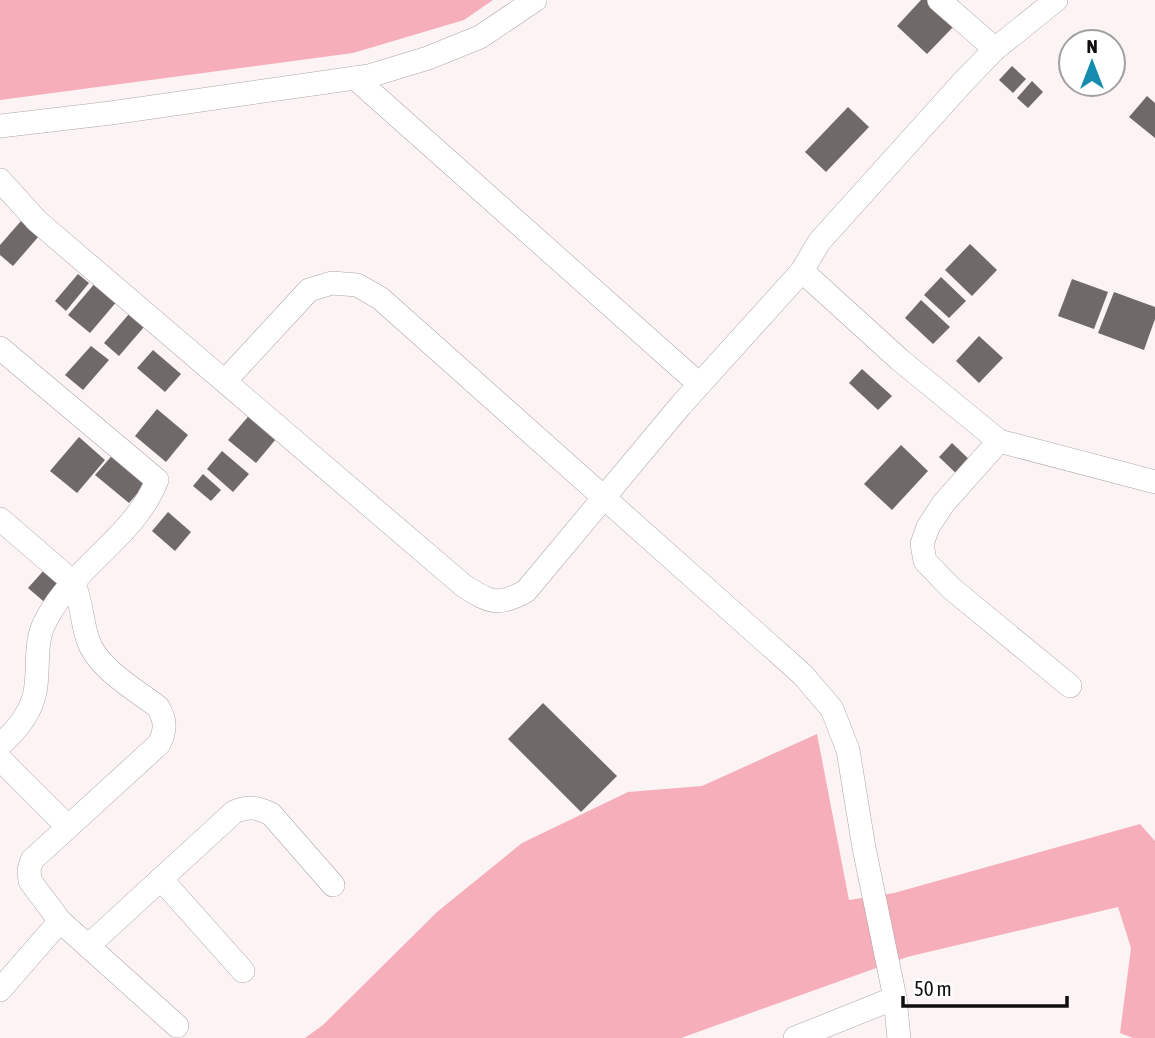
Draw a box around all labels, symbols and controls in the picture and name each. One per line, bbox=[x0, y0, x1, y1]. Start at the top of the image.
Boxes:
north arrow bbox=[1057, 28, 1127, 98]
text: N bbox=[1086, 35, 1098, 57]
scale bar bbox=[903, 964, 1068, 1008]
text: 50 m bbox=[914, 976, 952, 1000]

